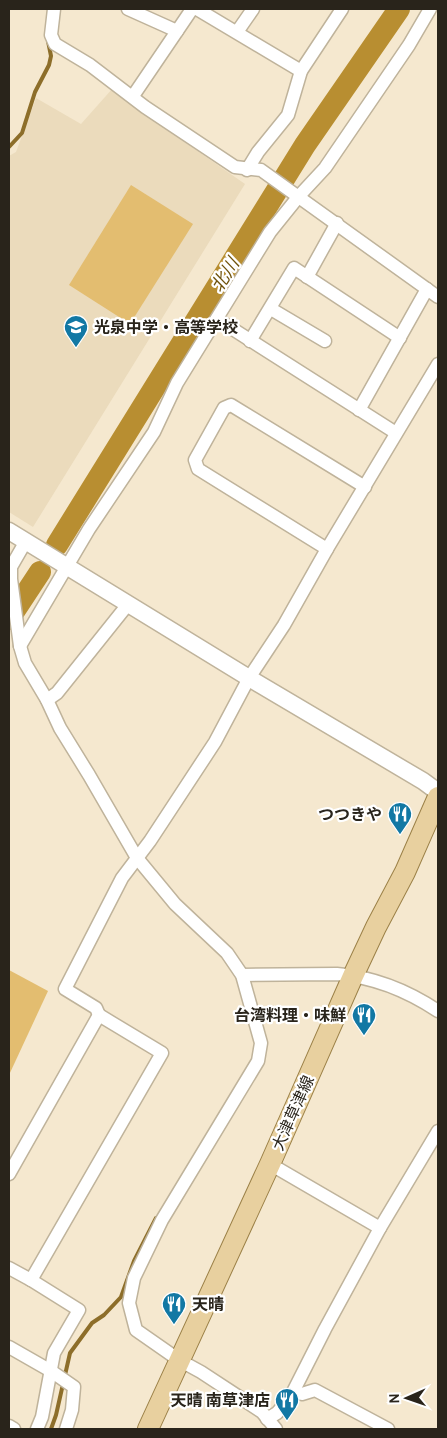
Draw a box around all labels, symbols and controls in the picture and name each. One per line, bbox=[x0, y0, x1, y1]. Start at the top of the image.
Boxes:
water label: 北川 bbox=[206, 252, 245, 296]
school or university icon: 光泉中学・高等学校 bbox=[63, 314, 89, 348]
place label: 光泉中学・高等学校 bbox=[94, 318, 238, 337]
restaurant icon: つつきや bbox=[387, 801, 413, 835]
place label: つつきや bbox=[318, 805, 382, 824]
restaurant icon: 台湾料理・味鮮 bbox=[351, 1002, 377, 1036]
place label: 台湾料理・味鮮 bbox=[234, 1006, 346, 1025]
street label: 大津草津線 bbox=[268, 1073, 318, 1153]
restaurant icon: 天晴 bbox=[161, 1291, 187, 1325]
place label: 天晴 bbox=[192, 1295, 224, 1314]
north arrow bbox=[382, 1373, 432, 1423]
restaurant icon: 天晴 南草津店 bbox=[274, 1387, 300, 1421]
place label: 天晴 南草津店 bbox=[170, 1391, 270, 1410]
text: N bbox=[385, 1393, 403, 1404]

